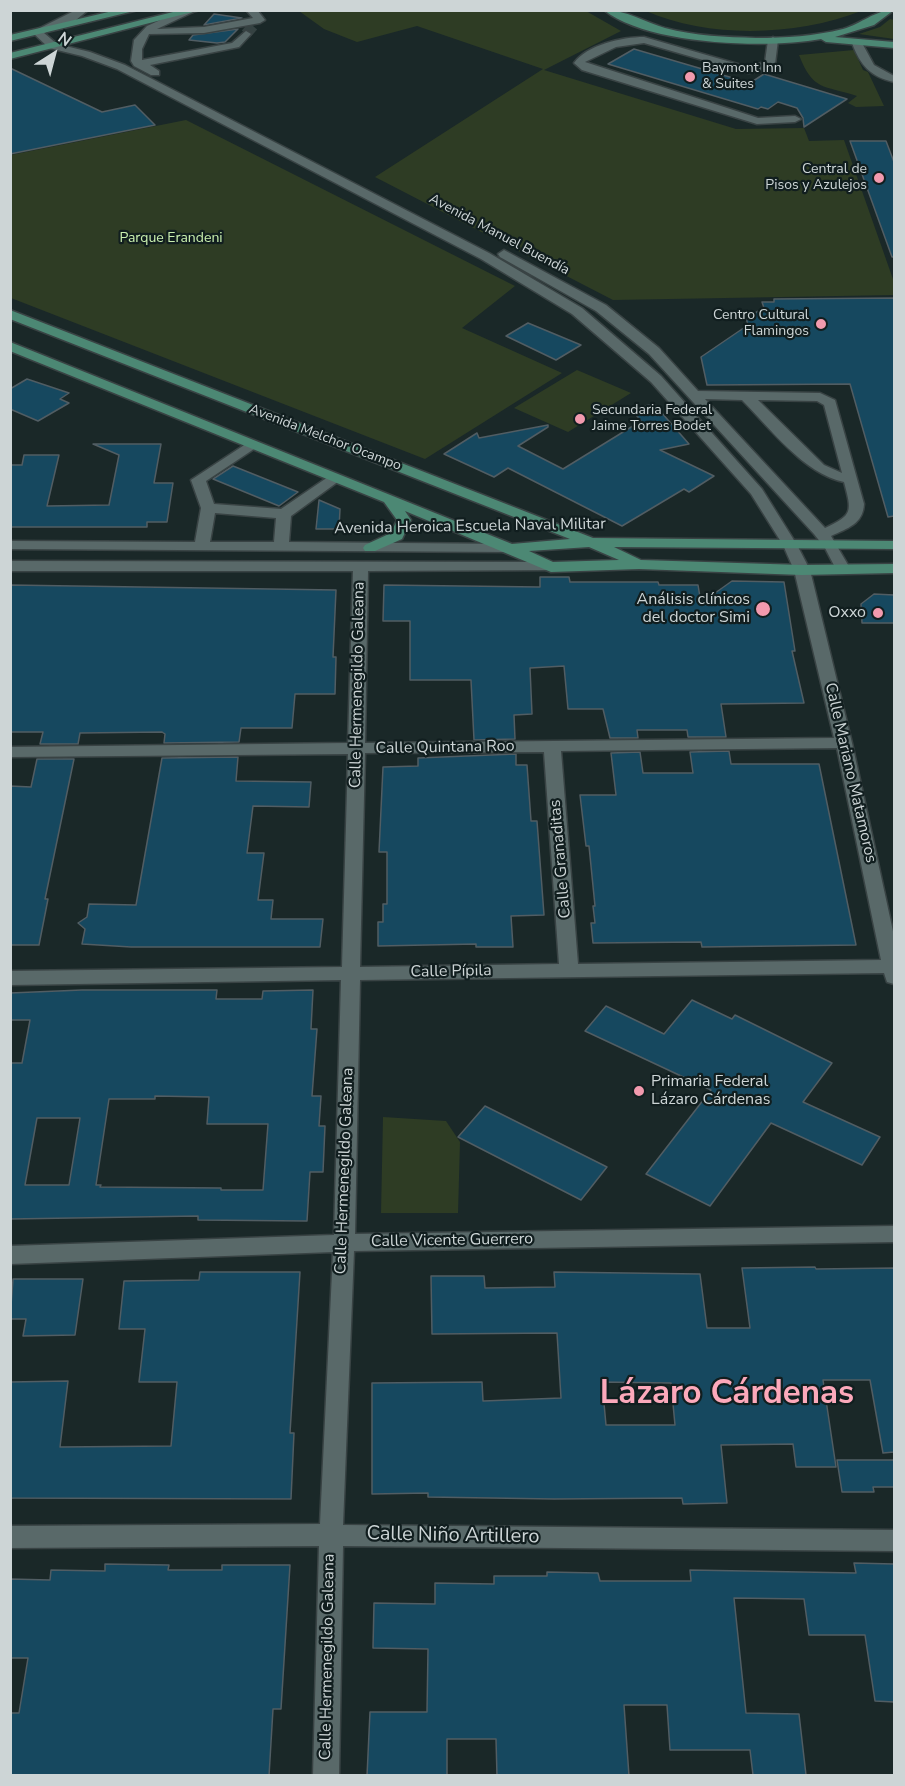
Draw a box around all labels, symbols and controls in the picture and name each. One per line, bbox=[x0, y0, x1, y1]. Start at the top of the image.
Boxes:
north arrow bbox=[24, 24, 84, 84]
text: N bbox=[53, 27, 76, 52]
place label: Baymont Inn & Suites bbox=[702, 61, 782, 94]
marker: Baymont Inn & Suites bbox=[683, 70, 697, 84]
place label: Central de Pisos y Azulejos bbox=[765, 162, 867, 194]
marker: Central de Pisos y Azulejos bbox=[872, 171, 886, 185]
street label: Avenida Manuel Buendía bbox=[426, 191, 572, 279]
park label: Parque Erandeni bbox=[119, 231, 223, 247]
place label: Centro Cultural Flamingos bbox=[713, 308, 809, 340]
marker: Centro Cultural Flamingos bbox=[814, 317, 828, 331]
street label: Avenida Melchor Ocampo bbox=[247, 401, 403, 475]
place label: Secundaria Federal Jaime Torres Bodet bbox=[592, 403, 712, 436]
marker: Secundaria Federal Jaime Torres Bodet bbox=[573, 412, 587, 426]
street label: Avenida Heroica Escuela Naval Militar bbox=[334, 515, 606, 539]
street label: Calle Hermenegildo Galeana bbox=[347, 582, 369, 788]
place label: Análisis clínicos del doctor Simi bbox=[637, 590, 750, 628]
marker: Análisis clínicos del doctor Simi bbox=[754, 600, 772, 618]
place label: Oxxo bbox=[828, 603, 866, 623]
marker: Oxxo bbox=[871, 606, 885, 620]
street label: Calle Mariano Matamoros bbox=[820, 681, 880, 865]
street label: Calle Quintana Roo bbox=[375, 737, 515, 759]
street label: Calle Granaditas bbox=[546, 799, 576, 919]
street label: Calle Pípila bbox=[410, 962, 492, 982]
street label: Calle Hermenegildo Galeana bbox=[332, 1067, 358, 1275]
place label: Primaria Federal Lázaro Cárdenas bbox=[651, 1072, 770, 1110]
marker: Primaria Federal Lázaro Cárdenas bbox=[632, 1084, 646, 1098]
street label: Calle Vicente Guerrero bbox=[371, 1230, 533, 1252]
district label: Lázaro Cárdenas bbox=[600, 1375, 854, 1415]
street label: Calle Niño Artillero bbox=[366, 1522, 540, 1550]
street label: Calle Hermenegildo Galeana bbox=[317, 1554, 339, 1760]

